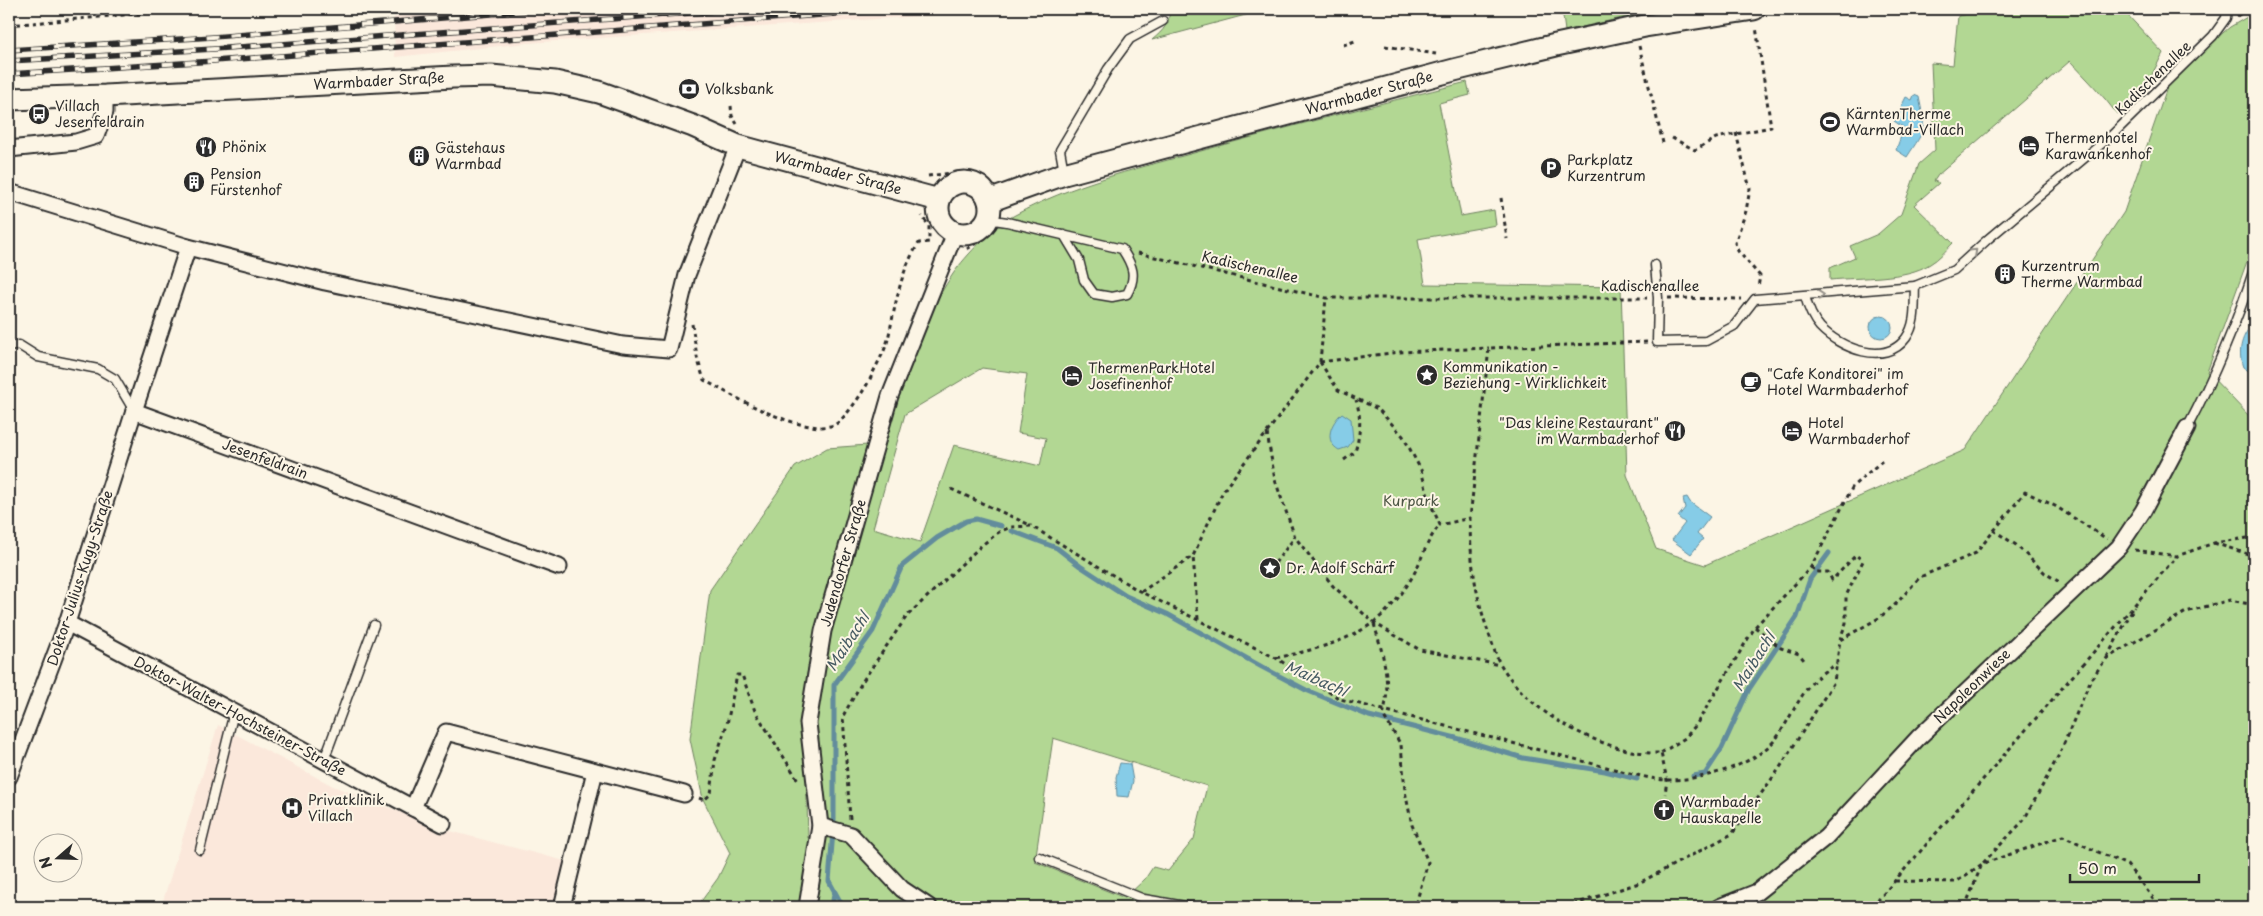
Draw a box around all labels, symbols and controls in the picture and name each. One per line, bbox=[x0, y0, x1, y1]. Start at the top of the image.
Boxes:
street label: Kadischenallee bbox=[2110, 36, 2196, 120]
street label: Warmbader Straße bbox=[1303, 65, 1435, 120]
street label: Warmbader Straße bbox=[313, 67, 445, 94]
bank icon: Volksbank bbox=[677, 77, 701, 101]
place label: Volksbank bbox=[705, 78, 774, 99]
place label: Villach Jesenfeldrain bbox=[55, 95, 145, 132]
bus stop icon: Villach Jesenfeldrain bbox=[27, 102, 51, 126]
place label: KärntenTherme Warmbad-Villach bbox=[1846, 103, 1964, 140]
sports icon: KärntenTherme Warmbad-Villach bbox=[1818, 110, 1842, 134]
place label: Thermenhotel Karawankenhof bbox=[2045, 127, 2153, 164]
hotel icon: Thermenhotel Karawankenhof bbox=[2017, 134, 2041, 158]
restaurant icon: Phönix bbox=[194, 135, 218, 159]
place label: Phönix bbox=[222, 136, 266, 157]
place label: Gästehaus Warmbad bbox=[435, 137, 505, 174]
building icon: Gästehaus Warmbad bbox=[407, 144, 431, 168]
street label: Warmbader Straße bbox=[772, 145, 904, 200]
place label: Parkplatz Kurzentrum bbox=[1567, 149, 1646, 186]
parking icon: Parkplatz Kurzentrum bbox=[1539, 156, 1563, 180]
place label: Pension Fürstenhof bbox=[210, 163, 283, 200]
building icon: Pension Fürstenhof bbox=[182, 170, 206, 194]
street label: Kadischenallee bbox=[1200, 245, 1301, 288]
one-way arrow bbox=[1968, 249, 1977, 258]
place label: Kurzentrum Therme Warmbad bbox=[2021, 255, 2143, 292]
building icon: Kurzentrum Therme Warmbad bbox=[1993, 262, 2017, 286]
street label: Kadischenallee bbox=[1601, 275, 1700, 296]
one-way arrow bbox=[1818, 289, 1826, 300]
place label: Kommunikation - Beziehung - Wirklichkeit bbox=[1443, 356, 1607, 393]
place label: ThermenParkHotel Josefinenhof bbox=[1088, 357, 1215, 394]
place icon: Kommunikation - Beziehung - Wirklichkeit bbox=[1415, 363, 1439, 387]
place label: "Cafe Konditorei" im Hotel Warmbaderhof bbox=[1767, 363, 1909, 400]
hotel icon: ThermenParkHotel Josefinenhof bbox=[1060, 364, 1084, 388]
cafe icon: "Cafe Konditorei" im Hotel Warmbaderhof bbox=[1739, 370, 1763, 394]
place label: "Das kleine Restaurant" im Warmbaderhof bbox=[1499, 412, 1661, 449]
place label: Hotel Warmbaderhof bbox=[1808, 412, 1911, 449]
restaurant icon: "Das kleine Restaurant" im Warmbaderhof bbox=[1663, 419, 1687, 443]
hotel icon: Hotel Warmbaderhof bbox=[1780, 419, 1804, 443]
street label: Jesenfeldrain bbox=[219, 433, 311, 484]
street label: Doktor-Julius-Kugy-Straße bbox=[41, 487, 118, 668]
park label: Kurpark bbox=[1383, 490, 1439, 511]
street label: Judendorfer Straße bbox=[814, 497, 871, 629]
place icon: Dr. Adolf Schärf bbox=[1258, 556, 1282, 580]
place label: Dr. Adolf Schärf bbox=[1286, 557, 1395, 578]
water label: Maibachl bbox=[819, 605, 876, 675]
water label: Maibachl bbox=[1726, 625, 1781, 695]
street label: Napoleonwiese bbox=[1929, 643, 2015, 728]
street label: Doktor-Walter-Hochsteiner-Straße bbox=[130, 651, 350, 781]
water label: Maibachl bbox=[1282, 654, 1354, 703]
place label: Privatklinik Villach bbox=[308, 789, 385, 826]
place label: Warmbader Hauskapelle bbox=[1680, 791, 1762, 828]
hospital icon: Privatklinik Villach bbox=[280, 796, 304, 820]
church icon: Warmbader Hauskapelle bbox=[1652, 798, 1676, 822]
north arrow bbox=[32, 834, 82, 884]
scale bar bbox=[2070, 851, 2199, 883]
text: N bbox=[34, 854, 57, 871]
text: 50 m bbox=[2078, 856, 2117, 879]

